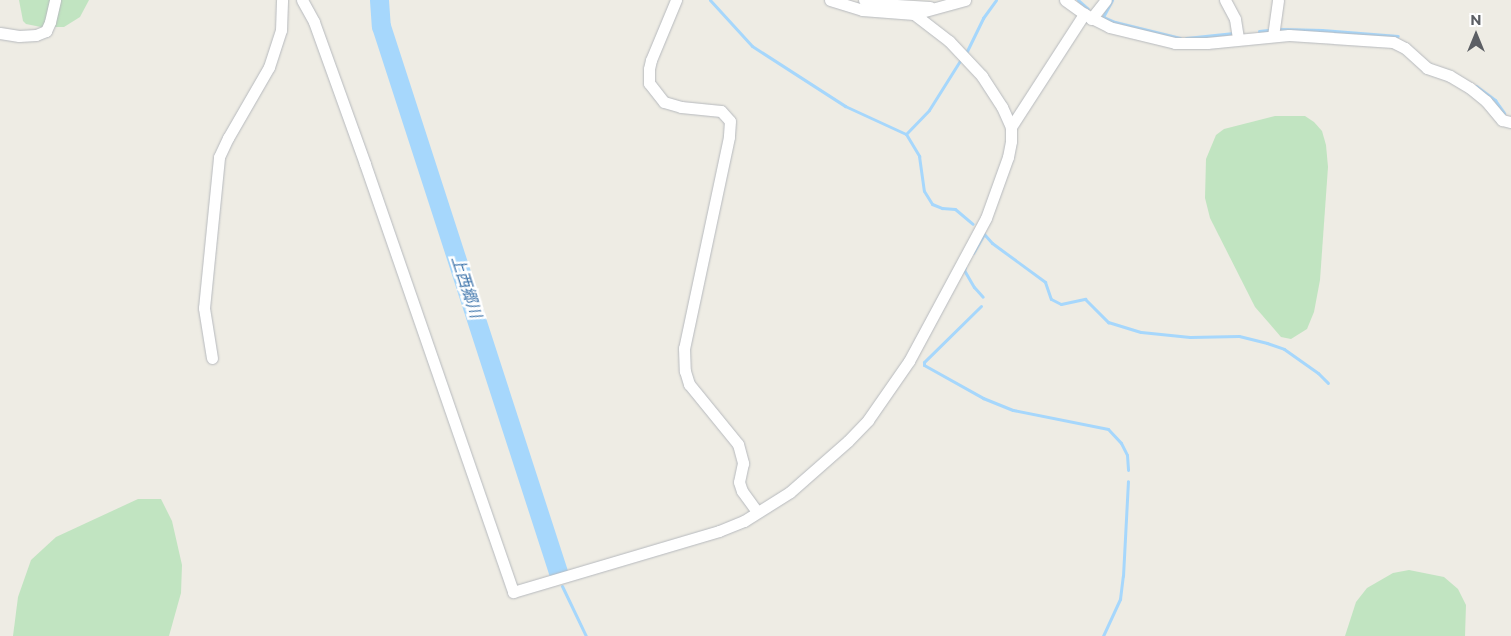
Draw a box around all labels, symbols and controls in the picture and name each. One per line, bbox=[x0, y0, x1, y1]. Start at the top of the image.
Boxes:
north arrow bbox=[1451, 10, 1501, 60]
text: N bbox=[1470, 11, 1482, 29]
water label: 上西郷川 bbox=[447, 254, 485, 320]

